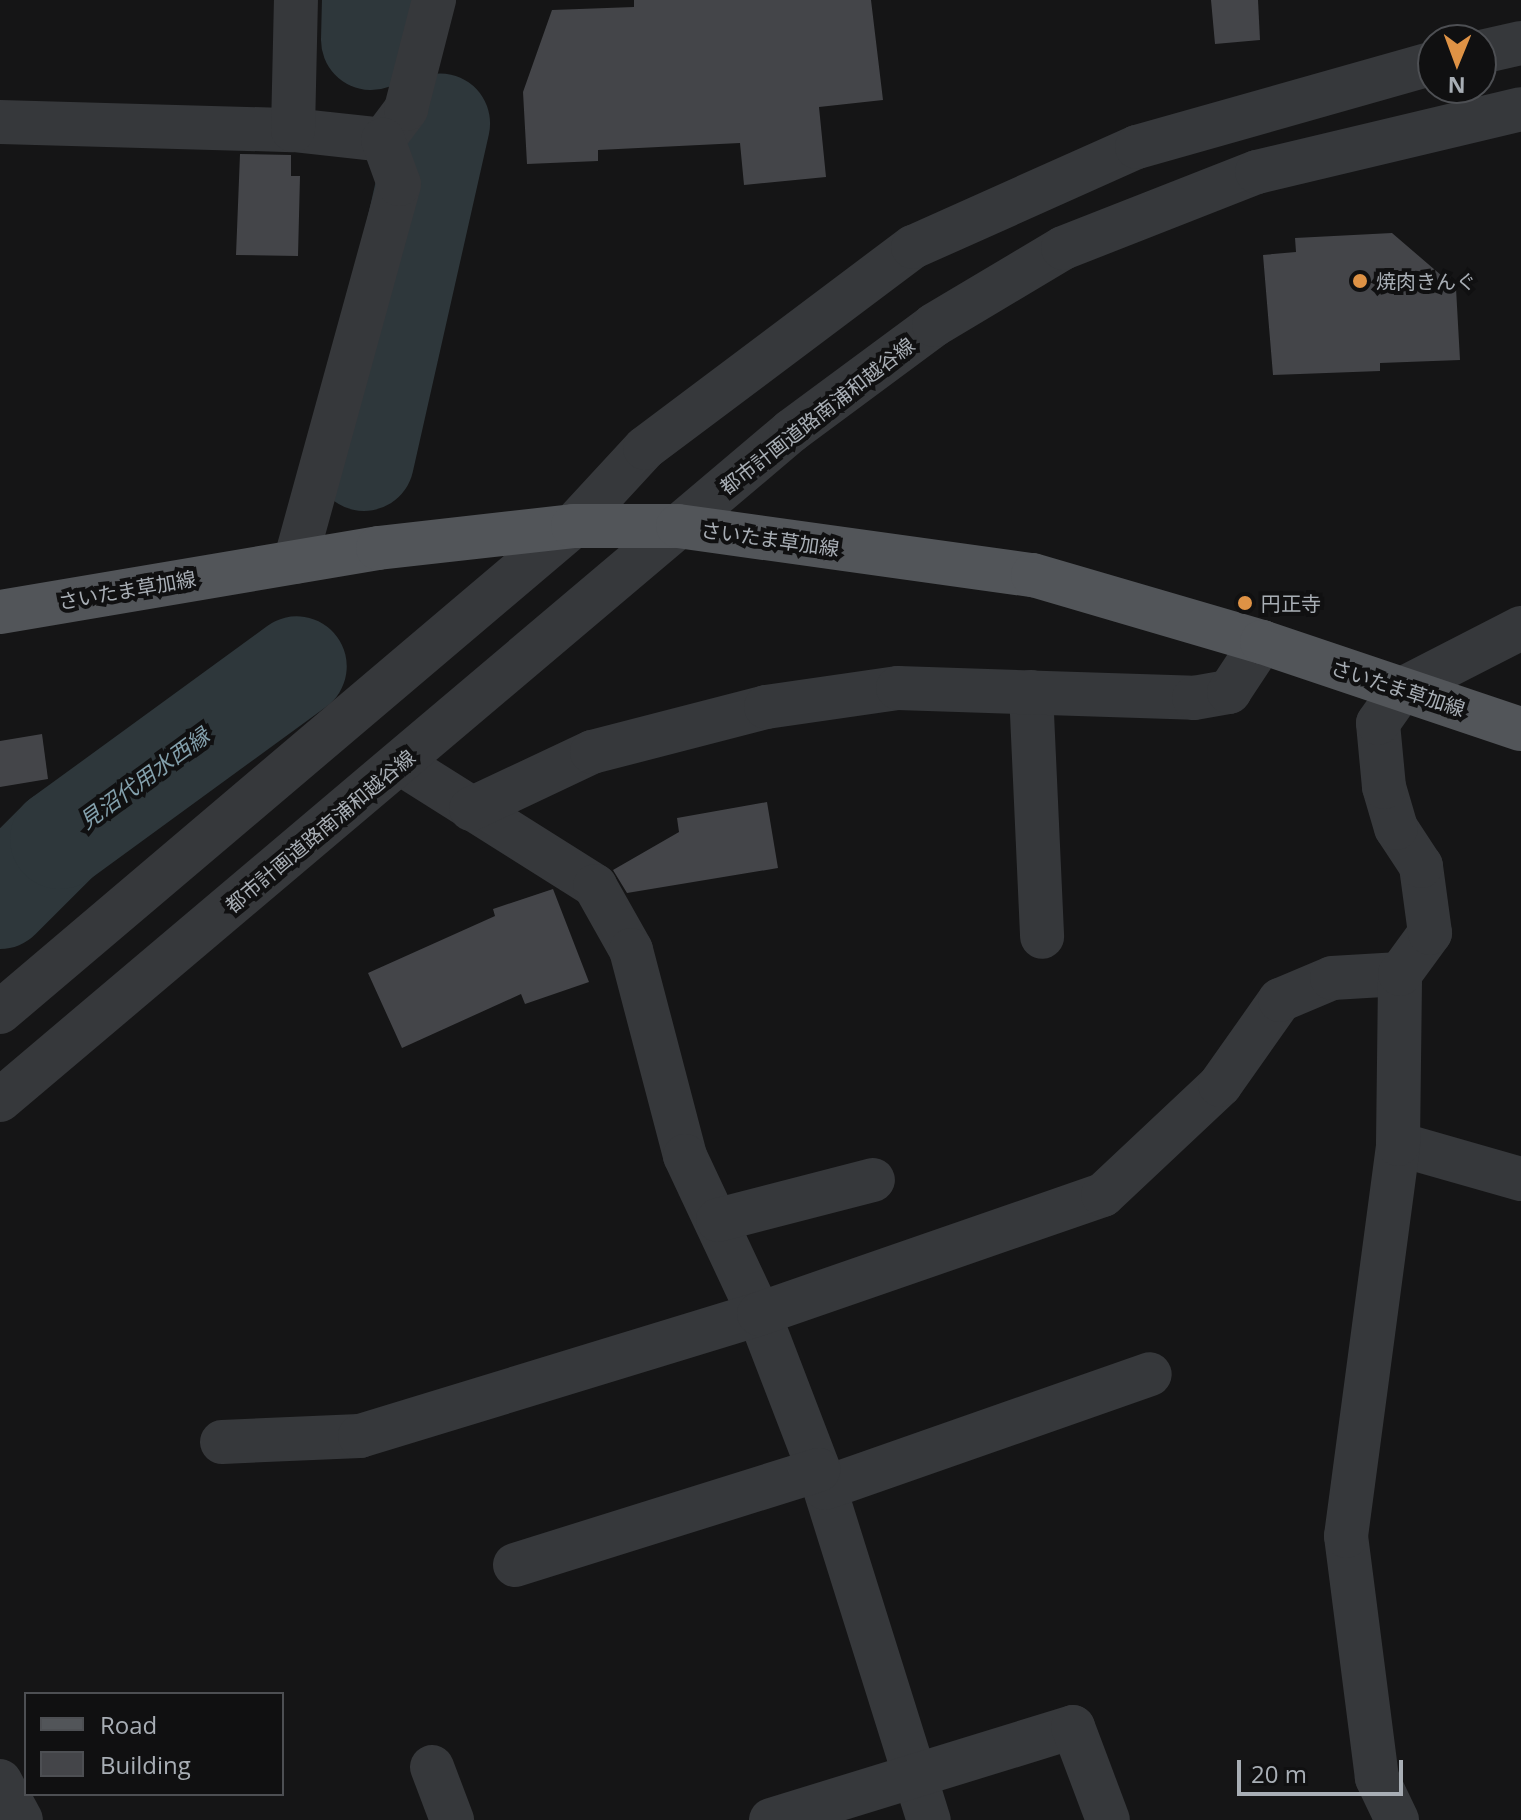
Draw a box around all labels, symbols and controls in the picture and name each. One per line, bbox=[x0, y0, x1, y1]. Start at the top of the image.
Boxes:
north arrow bbox=[1417, 24, 1497, 104]
text: N bbox=[1447, 71, 1466, 101]
place label: 焼肉きんぐ bbox=[1376, 269, 1476, 293]
marker: 焼肉きんぐ bbox=[1351, 272, 1369, 290]
street label: 都市計画道路南浦和越谷線 bbox=[715, 333, 919, 499]
street label: さいたま草加線 bbox=[699, 517, 841, 561]
street label: さいたま草加線 bbox=[56, 566, 198, 614]
place label: 円正寺 bbox=[1261, 591, 1321, 615]
marker: 円正寺 bbox=[1236, 594, 1254, 612]
street label: さいたま草加線 bbox=[1328, 655, 1468, 721]
water label: 見沼代用水西縁 bbox=[74, 722, 214, 834]
street label: 都市計画道路南浦和越谷線 bbox=[220, 745, 420, 917]
legend bbox=[24, 1692, 284, 1796]
text: Road bbox=[100, 1708, 157, 1741]
scale bar bbox=[1241, 1744, 1407, 1794]
text: Building bbox=[100, 1748, 191, 1781]
text: 20 m bbox=[1251, 1757, 1307, 1790]

